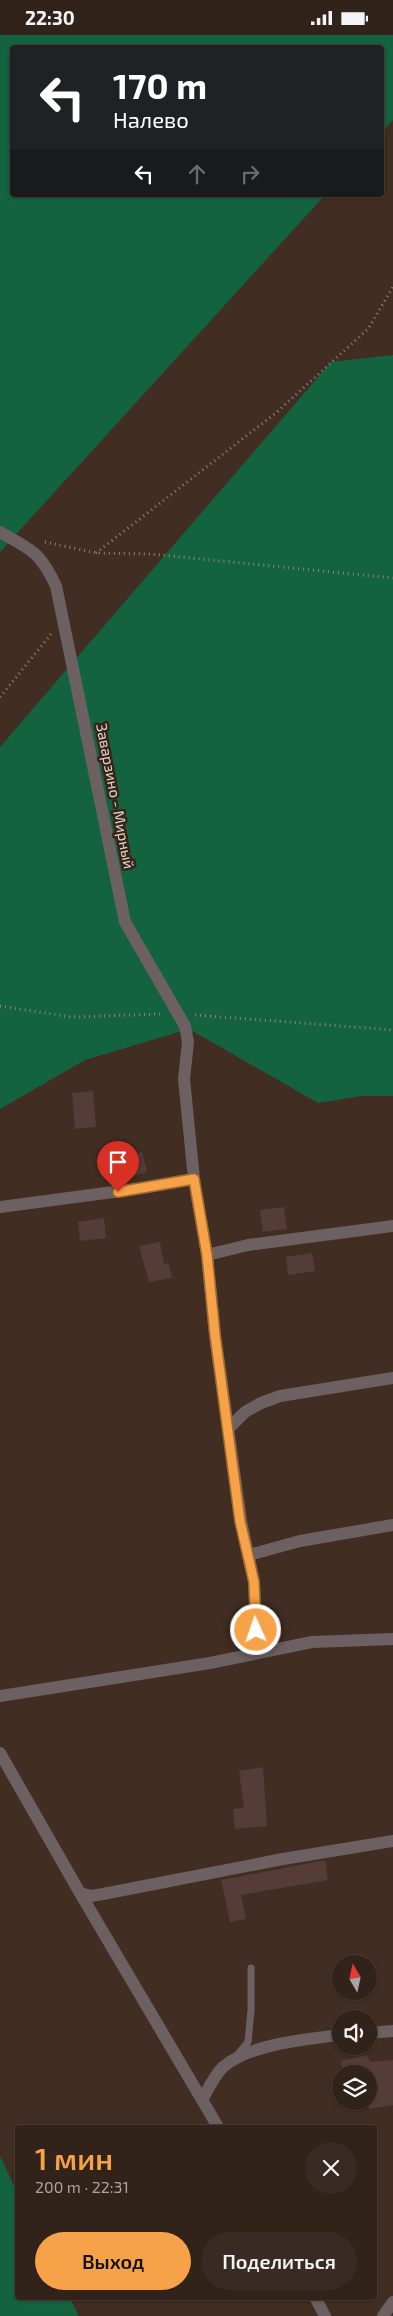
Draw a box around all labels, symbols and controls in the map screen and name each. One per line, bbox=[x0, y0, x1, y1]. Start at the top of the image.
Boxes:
text: 22:30 bbox=[25, 6, 75, 29]
text: 170 m bbox=[113, 64, 207, 106]
icon: left bbox=[30, 65, 95, 130]
text: Налево bbox=[113, 106, 189, 132]
icon: left bbox=[130, 160, 158, 188]
icon: ahead bbox=[183, 160, 211, 188]
icon: right bbox=[236, 160, 264, 188]
street label: Заварзино - Мирный bbox=[93, 722, 139, 870]
pin bbox=[97, 1141, 139, 1192]
icon: arrive bbox=[104, 1148, 132, 1176]
position arrow bbox=[229, 1603, 281, 1655]
north arrow bbox=[332, 1955, 378, 2000]
map controls bbox=[332, 1955, 377, 2110]
button: sound bbox=[332, 2010, 377, 2055]
button: layers bbox=[332, 2065, 377, 2110]
text: 1 мин bbox=[35, 2140, 113, 2176]
button: close bbox=[305, 2142, 357, 2194]
text: 200 m · 22:31 bbox=[35, 2177, 129, 2196]
button: Выход bbox=[35, 2232, 191, 2290]
button: Поделиться bbox=[201, 2232, 357, 2290]

